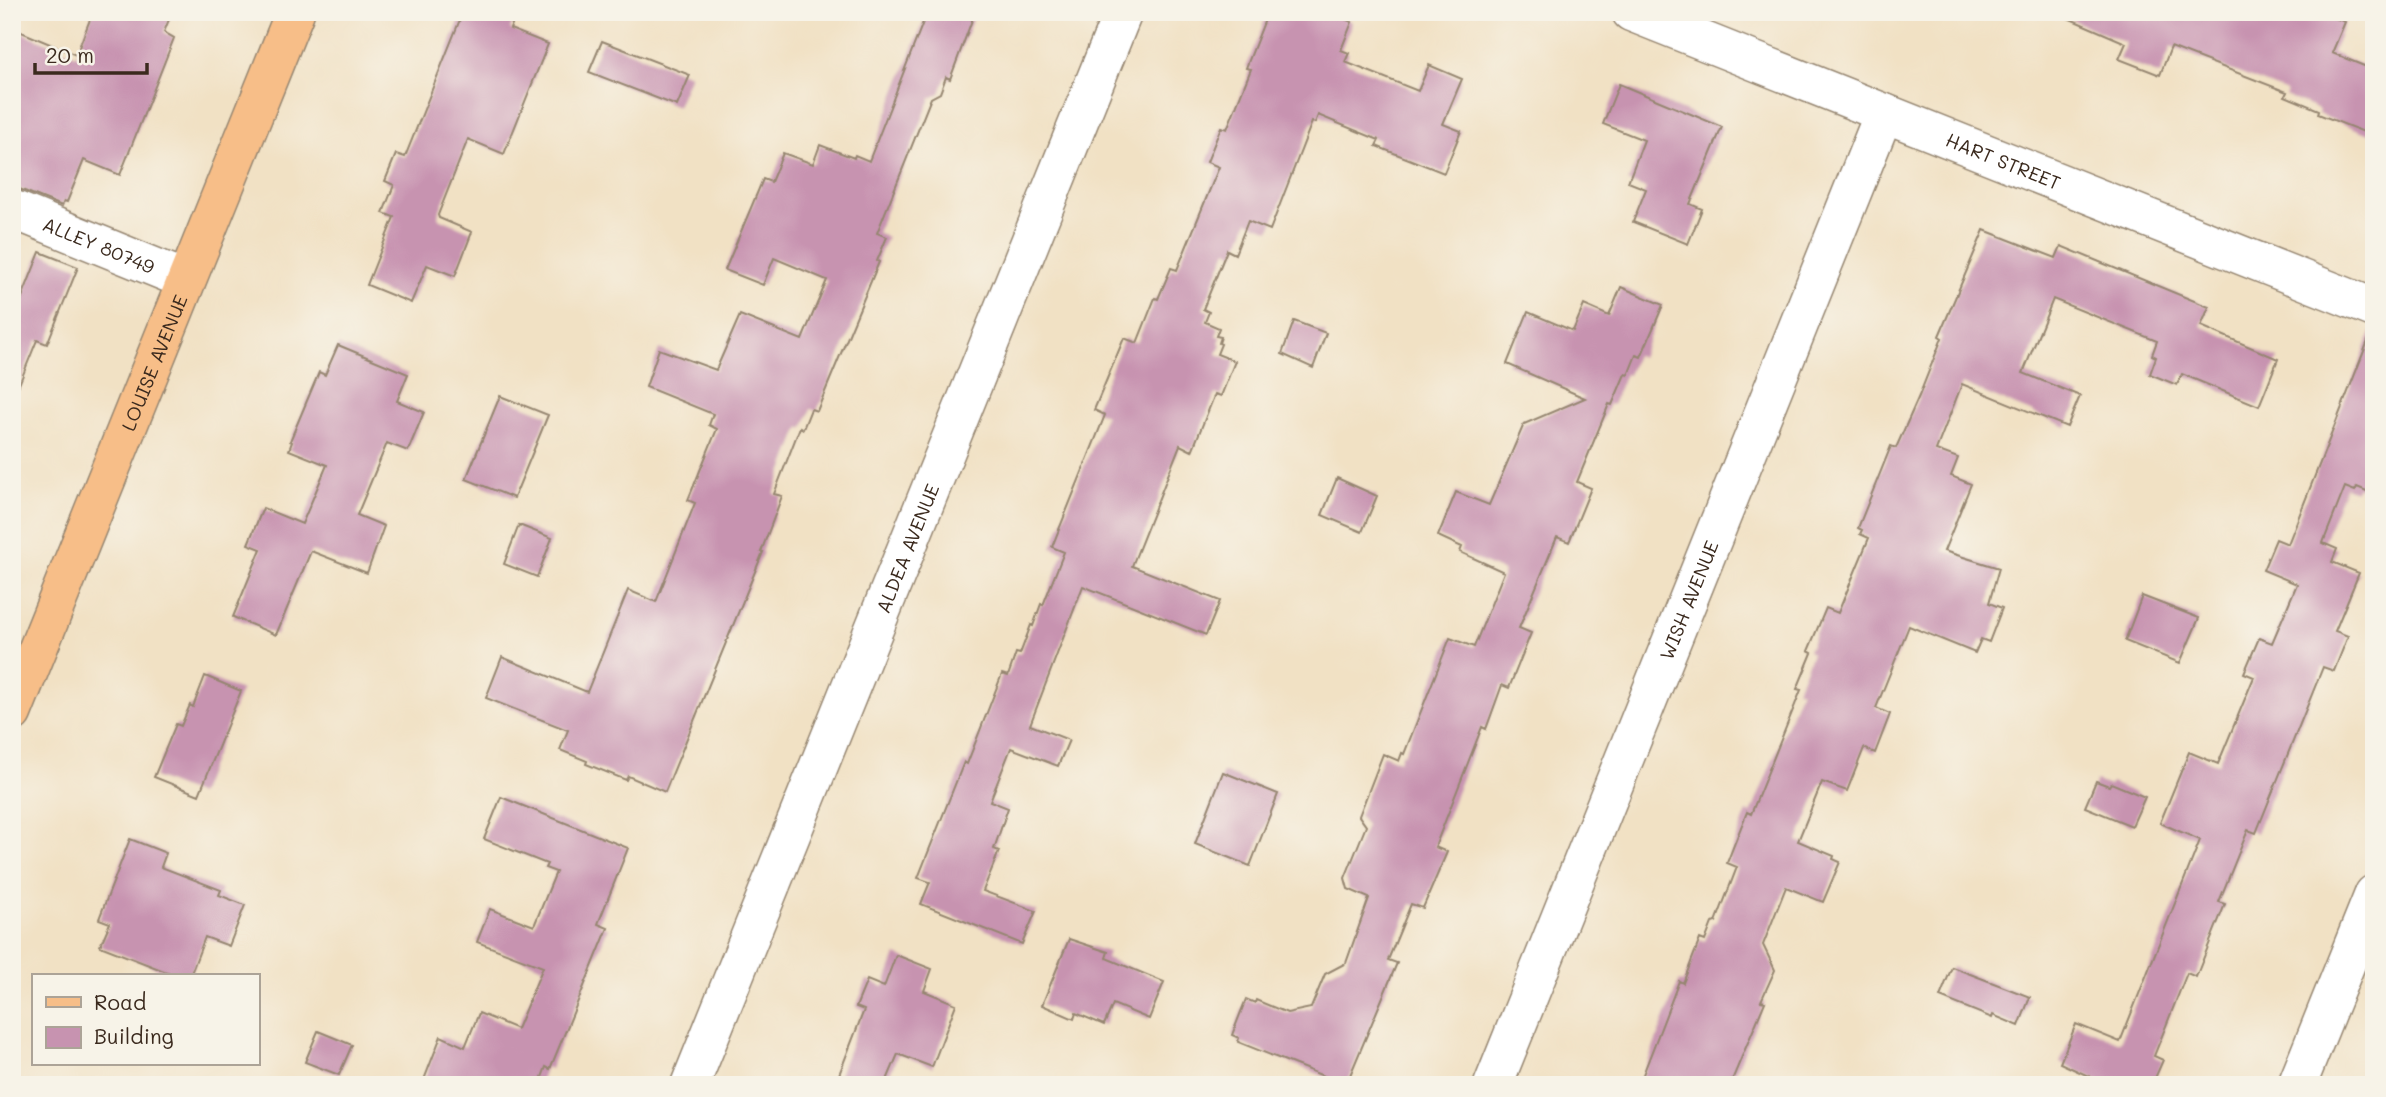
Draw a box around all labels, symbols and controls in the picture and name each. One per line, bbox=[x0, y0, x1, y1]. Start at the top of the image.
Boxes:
scale bar bbox=[35, 32, 147, 76]
text: 20 m bbox=[46, 41, 94, 68]
street label: HART STREET bbox=[1942, 126, 2065, 194]
street label: ALLEY 80749 bbox=[39, 210, 159, 279]
street label: LOUISE AVENUE bbox=[115, 291, 192, 434]
street label: ALDEA AVENUE bbox=[869, 480, 944, 616]
street label: WISH AVENUE bbox=[1653, 536, 1723, 663]
legend bbox=[32, 974, 259, 1066]
text: Road bbox=[94, 988, 146, 1015]
text: Building bbox=[94, 1022, 174, 1049]

